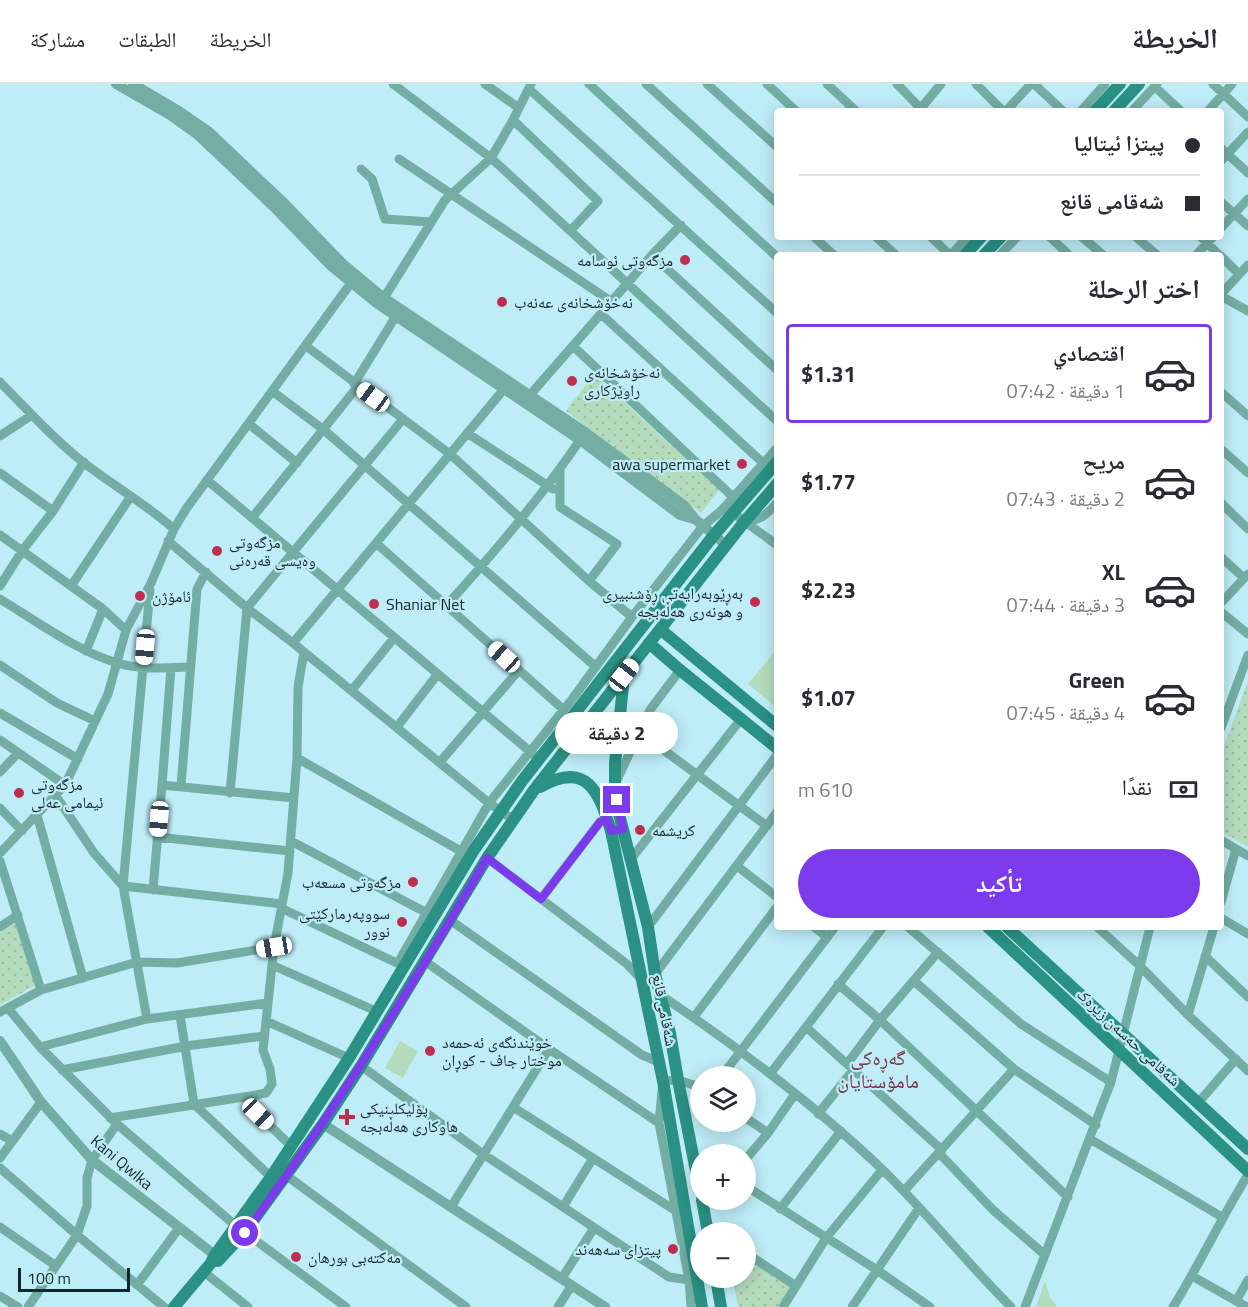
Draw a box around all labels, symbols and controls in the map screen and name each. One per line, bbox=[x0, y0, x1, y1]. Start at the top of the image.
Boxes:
text: الخريطة bbox=[1132, 16, 1218, 59]
text: مشاركة bbox=[30, 23, 85, 55]
text: الطبقات bbox=[118, 23, 177, 55]
text: الخريطة bbox=[210, 23, 271, 55]
text: پیتزا ئیتالیا bbox=[1074, 126, 1164, 160]
text: شەقامی قانع bbox=[1060, 184, 1164, 218]
place label: مزگەوتی ئوسامە bbox=[577, 248, 673, 272]
marker: مزگەوتی ئوسامە bbox=[678, 253, 692, 267]
text: اختر الرحلة bbox=[1088, 267, 1200, 308]
place label: نەخۆشخانەی عەنەب bbox=[514, 290, 633, 314]
marker: نەخۆشخانەی عەنەب bbox=[495, 295, 509, 309]
text: اقتصادي bbox=[1053, 336, 1125, 370]
icon: car bbox=[1143, 347, 1197, 401]
text: $1.31 bbox=[801, 357, 856, 391]
place label: نەخۆشخانەی راوێژکاری bbox=[584, 360, 660, 402]
marker: نەخۆشخانەی راوێژکاری bbox=[565, 374, 579, 388]
text: 1 دقيقة · 07:42 bbox=[1006, 375, 1125, 406]
car bbox=[353, 379, 393, 415]
text: مريح bbox=[1082, 444, 1125, 478]
place label: awa supermarket bbox=[612, 452, 730, 476]
icon: car bbox=[1143, 455, 1197, 509]
marker: awa supermarket bbox=[735, 457, 749, 471]
text: $1.77 bbox=[801, 465, 856, 499]
text: 2 دقيقة · 07:43 bbox=[1006, 483, 1125, 514]
place label: مزگەوتی وەیسی قەرەنی bbox=[229, 530, 316, 572]
marker: مزگەوتی وەیسی قەرەنی bbox=[210, 544, 224, 558]
text: XL bbox=[1102, 555, 1125, 589]
icon: car bbox=[1143, 563, 1197, 617]
text: $2.23 bbox=[801, 573, 856, 607]
place label: بەڕێوبەرایەتی ڕۆشنبیری و هونەری هەڵەبجە bbox=[602, 581, 743, 623]
place label: ئامۆژن bbox=[152, 584, 191, 608]
marker: ئامۆژن bbox=[133, 589, 147, 603]
text: 3 دقيقة · 07:44 bbox=[1006, 589, 1125, 620]
place label: Shaniar Net bbox=[386, 592, 465, 616]
marker: بەڕێوبەرایەتی ڕۆشنبیری و هونەری هەڵەبجە bbox=[748, 595, 762, 609]
marker: Shaniar Net bbox=[367, 597, 381, 611]
car bbox=[134, 628, 156, 666]
car bbox=[485, 638, 523, 676]
car bbox=[606, 655, 642, 695]
text: Green bbox=[1069, 663, 1125, 697]
icon: car bbox=[1143, 671, 1197, 725]
text: $1.07 bbox=[801, 681, 856, 715]
text: 4 دقيقة · 07:45 bbox=[1006, 697, 1125, 728]
callout: 2 دقيقة bbox=[556, 713, 678, 755]
text: 2 دقيقة bbox=[588, 717, 645, 748]
text: نقدًا bbox=[1122, 770, 1152, 804]
place label: مزگەوتی ئیمامی عەلی bbox=[31, 772, 103, 814]
icon: cash bbox=[1167, 773, 1200, 806]
text: 610 m bbox=[798, 774, 853, 805]
marker: مزگەوتی ئیمامی عەلی bbox=[12, 786, 26, 800]
route end bbox=[603, 786, 630, 813]
car bbox=[148, 800, 170, 838]
place label: کریشمە bbox=[652, 818, 695, 842]
marker: کریشمە bbox=[633, 823, 647, 837]
button: تأكيد bbox=[798, 849, 1200, 918]
place label: مزگەوتی مسعەب bbox=[302, 870, 401, 894]
marker: مزگەوتی مسعەب bbox=[406, 875, 420, 889]
place label: سووپەرمارکێتی نوور bbox=[299, 901, 390, 943]
marker: سووپەرمارکێتی نوور bbox=[395, 915, 409, 929]
car bbox=[255, 935, 293, 959]
street label: شەقامی قانع bbox=[646, 972, 684, 1048]
street label: شەقامی حەسەن زیرەک bbox=[1072, 982, 1186, 1092]
place label: خوێندنگەی ئەحمەد موختار جاف - کوڕان bbox=[442, 1030, 562, 1073]
district label: گەڕەکی مامۆستایان bbox=[837, 1042, 919, 1096]
marker: خوێندنگەی ئەحمەد موختار جاف - کوڕان bbox=[423, 1044, 437, 1058]
map controls bbox=[690, 1066, 756, 1288]
button: layers bbox=[690, 1066, 756, 1132]
car bbox=[239, 1095, 277, 1133]
place label: پۆلیکلینیکی هاوکاری هەڵەبجە bbox=[360, 1096, 458, 1138]
marker: پۆلیکلینیکی هاوکاری هەڵەبجە bbox=[338, 1108, 356, 1126]
street label: Kani Qwlka bbox=[86, 1129, 158, 1195]
button: + bbox=[690, 1144, 756, 1210]
route start bbox=[231, 1219, 258, 1246]
button: − bbox=[690, 1222, 756, 1288]
place label: پیتزای سەهەند bbox=[575, 1237, 661, 1261]
marker: پیتزای سەهەند bbox=[666, 1242, 680, 1256]
place label: مەکتەبی بورهان bbox=[308, 1245, 401, 1269]
marker: مەکتەبی بورهان bbox=[289, 1250, 303, 1264]
scale bar bbox=[18, 1265, 130, 1292]
text: 100 m bbox=[27, 1266, 71, 1290]

